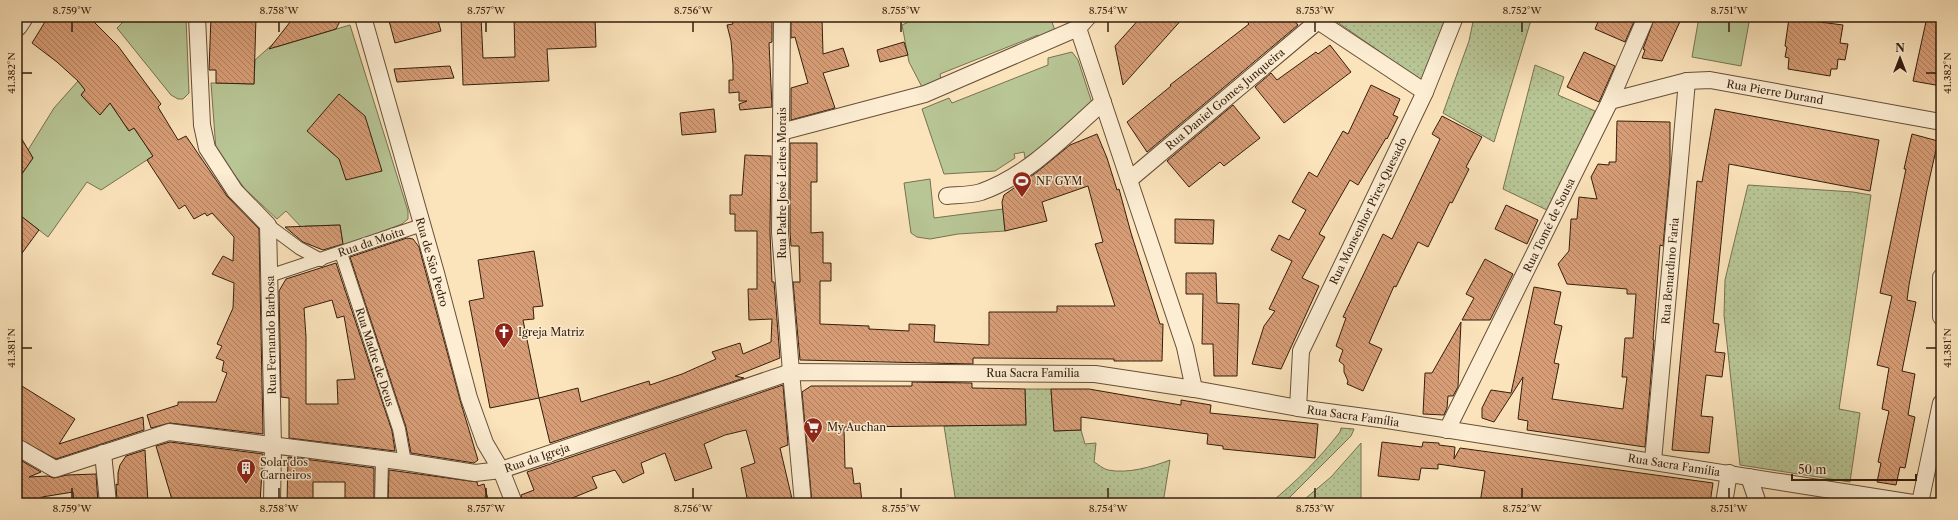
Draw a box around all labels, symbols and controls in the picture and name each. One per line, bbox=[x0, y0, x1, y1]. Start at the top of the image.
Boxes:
text: 8.759°W bbox=[53, 4, 93, 17]
text: 8.758°W bbox=[260, 4, 300, 17]
text: 8.757°W bbox=[467, 4, 506, 17]
text: 8.756°W bbox=[674, 4, 713, 17]
text: 8.755°W bbox=[882, 4, 921, 17]
text: 8.754°W bbox=[1089, 4, 1128, 17]
text: 8.753°W bbox=[1296, 4, 1335, 17]
text: 8.752°W bbox=[1503, 4, 1542, 17]
text: 8.751°W bbox=[1710, 4, 1749, 17]
north arrow bbox=[1880, 38, 1920, 78]
text: N bbox=[1895, 41, 1905, 55]
street label: Rua Daniel Gomes Junqueira bbox=[1163, 45, 1288, 153]
text: 41.382°N bbox=[5, 52, 18, 94]
text: 41.382°N bbox=[1941, 52, 1954, 94]
street label: Rua Pierre Durand bbox=[1725, 77, 1825, 107]
street label: Rua Padre José Leites Morais bbox=[775, 107, 789, 259]
street label: Rua Monsenhor Pires Quesado bbox=[1326, 135, 1410, 287]
sports icon: NF GYM bbox=[1011, 170, 1033, 198]
place label: NF GYM bbox=[1036, 174, 1082, 188]
street label: Rua Tomé de Sousa bbox=[1520, 176, 1578, 274]
street label: Rua de São Pedro bbox=[413, 216, 452, 309]
street label: Rua Benardino Faria bbox=[1658, 217, 1682, 325]
street label: Rua da Moita bbox=[336, 224, 406, 260]
street label: Rua Fernando Barbosa bbox=[263, 275, 279, 395]
street label: Rua Madre de Deus bbox=[352, 306, 398, 408]
church icon: Igreja Matriz bbox=[493, 321, 515, 349]
place label: Igreja Matriz bbox=[518, 325, 585, 339]
text: 41.381°N bbox=[5, 328, 18, 368]
text: 41.381°N bbox=[1941, 328, 1954, 368]
street label: Rua Sacra Família bbox=[986, 366, 1080, 380]
street label: Rua Sacra Família bbox=[1306, 403, 1400, 429]
supermarket icon: My Auchan bbox=[802, 416, 824, 444]
place label: My Auchan bbox=[827, 420, 886, 434]
street label: Rua da Igreja bbox=[503, 440, 572, 476]
street label: Rua Sacra Família bbox=[1627, 451, 1721, 479]
place label: Solar dos Carneiros bbox=[260, 455, 312, 482]
scale bar bbox=[1792, 456, 1916, 482]
building icon: Solar dos Carneiros bbox=[235, 457, 257, 485]
text: 50 m bbox=[1798, 462, 1827, 477]
text: 8.759°W bbox=[53, 502, 93, 515]
text: 8.758°W bbox=[260, 502, 300, 515]
text: 8.757°W bbox=[467, 502, 506, 515]
text: 8.756°W bbox=[674, 502, 713, 515]
text: 8.755°W bbox=[882, 502, 921, 515]
text: 8.754°W bbox=[1089, 502, 1128, 515]
text: 8.753°W bbox=[1296, 502, 1335, 515]
text: 8.752°W bbox=[1503, 502, 1542, 515]
text: 8.751°W bbox=[1710, 502, 1749, 515]

